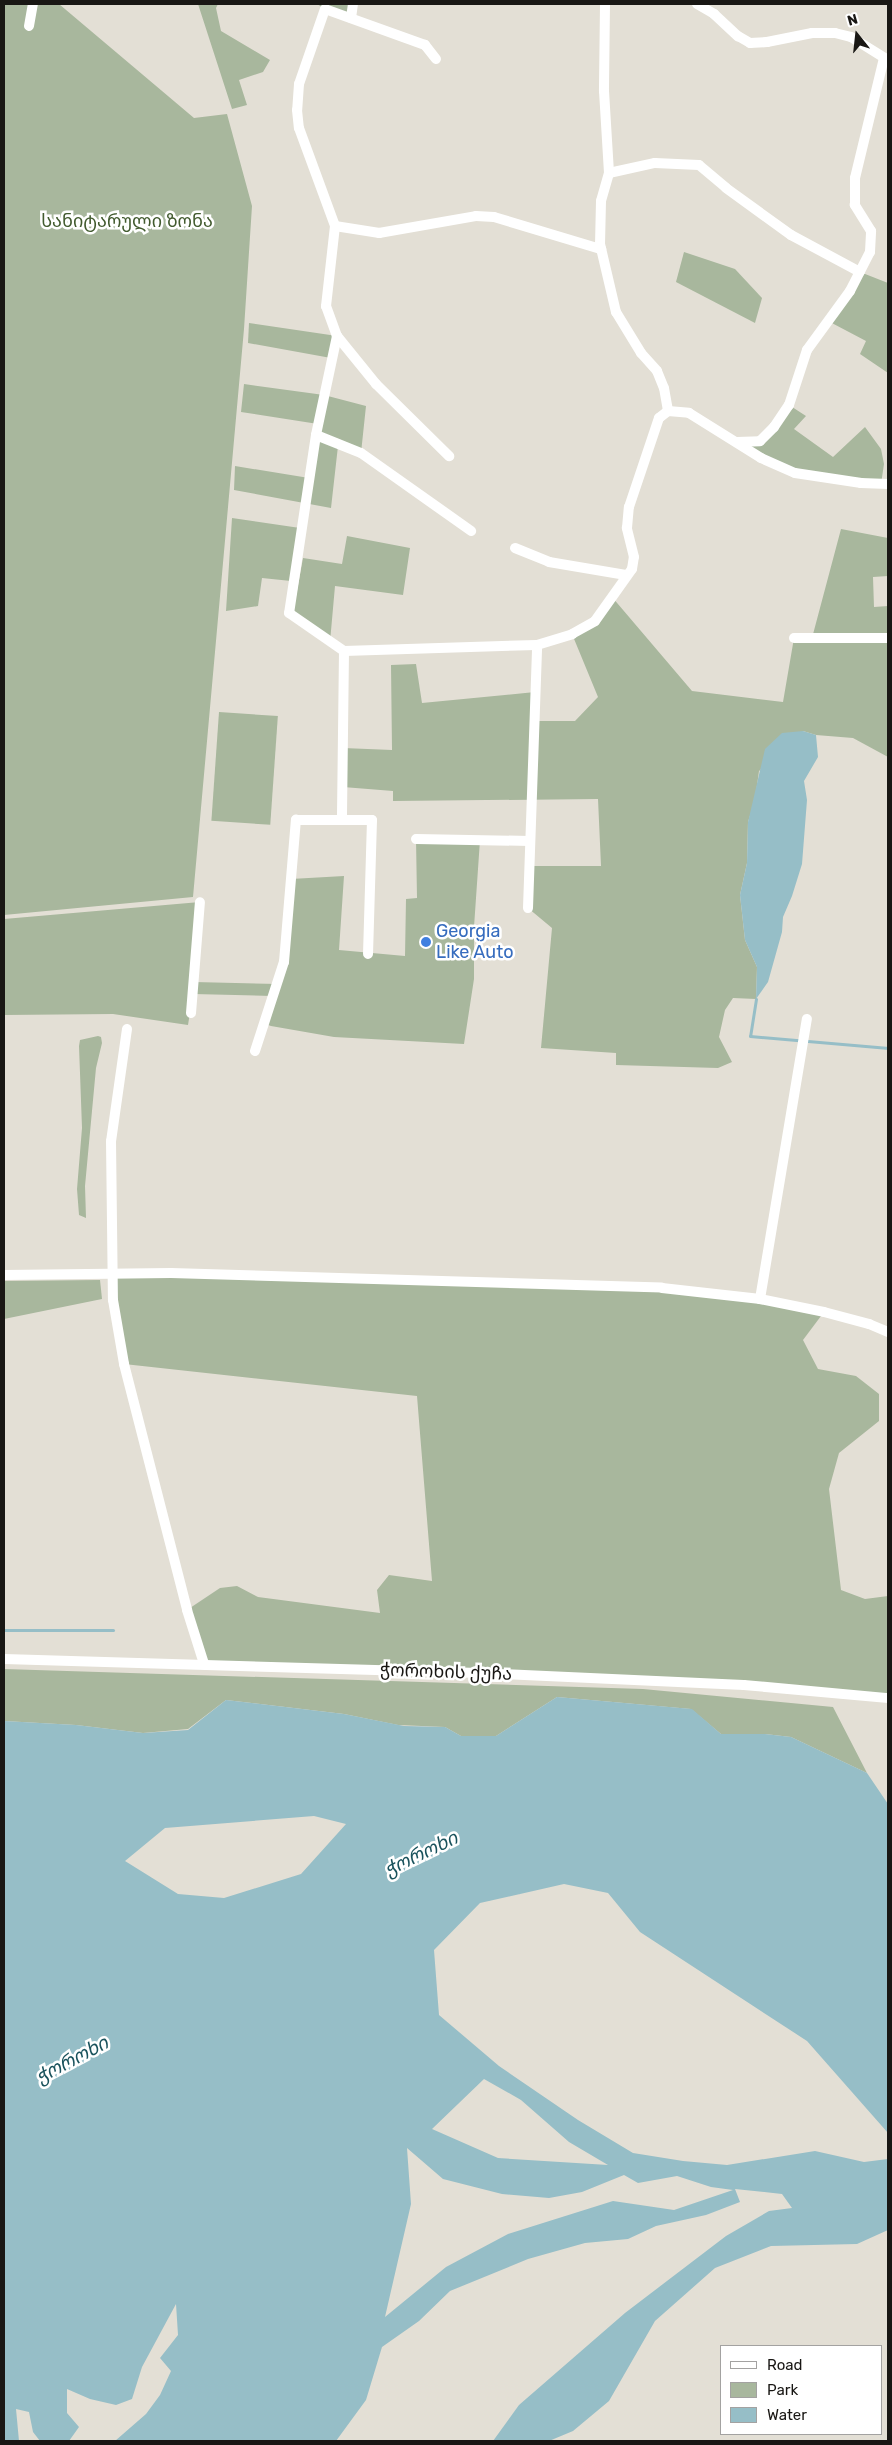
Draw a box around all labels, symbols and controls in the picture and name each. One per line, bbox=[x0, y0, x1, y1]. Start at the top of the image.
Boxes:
north arrow bbox=[832, 10, 882, 60]
text: N bbox=[846, 11, 860, 30]
park label: სანიტარული ზონა bbox=[41, 210, 213, 232]
place label: Georgia Like Auto bbox=[436, 921, 514, 964]
marker: Georgia Like Auto bbox=[420, 936, 432, 948]
street label: ჭოროხის ქუჩა bbox=[380, 1659, 512, 1685]
water label: ჭოროხი bbox=[381, 1826, 461, 1882]
water label: ჭოროხი bbox=[32, 2031, 112, 2089]
legend bbox=[720, 2345, 882, 2435]
text: Road bbox=[767, 2356, 803, 2374]
text: Park bbox=[767, 2381, 798, 2399]
text: Water bbox=[767, 2406, 807, 2424]

